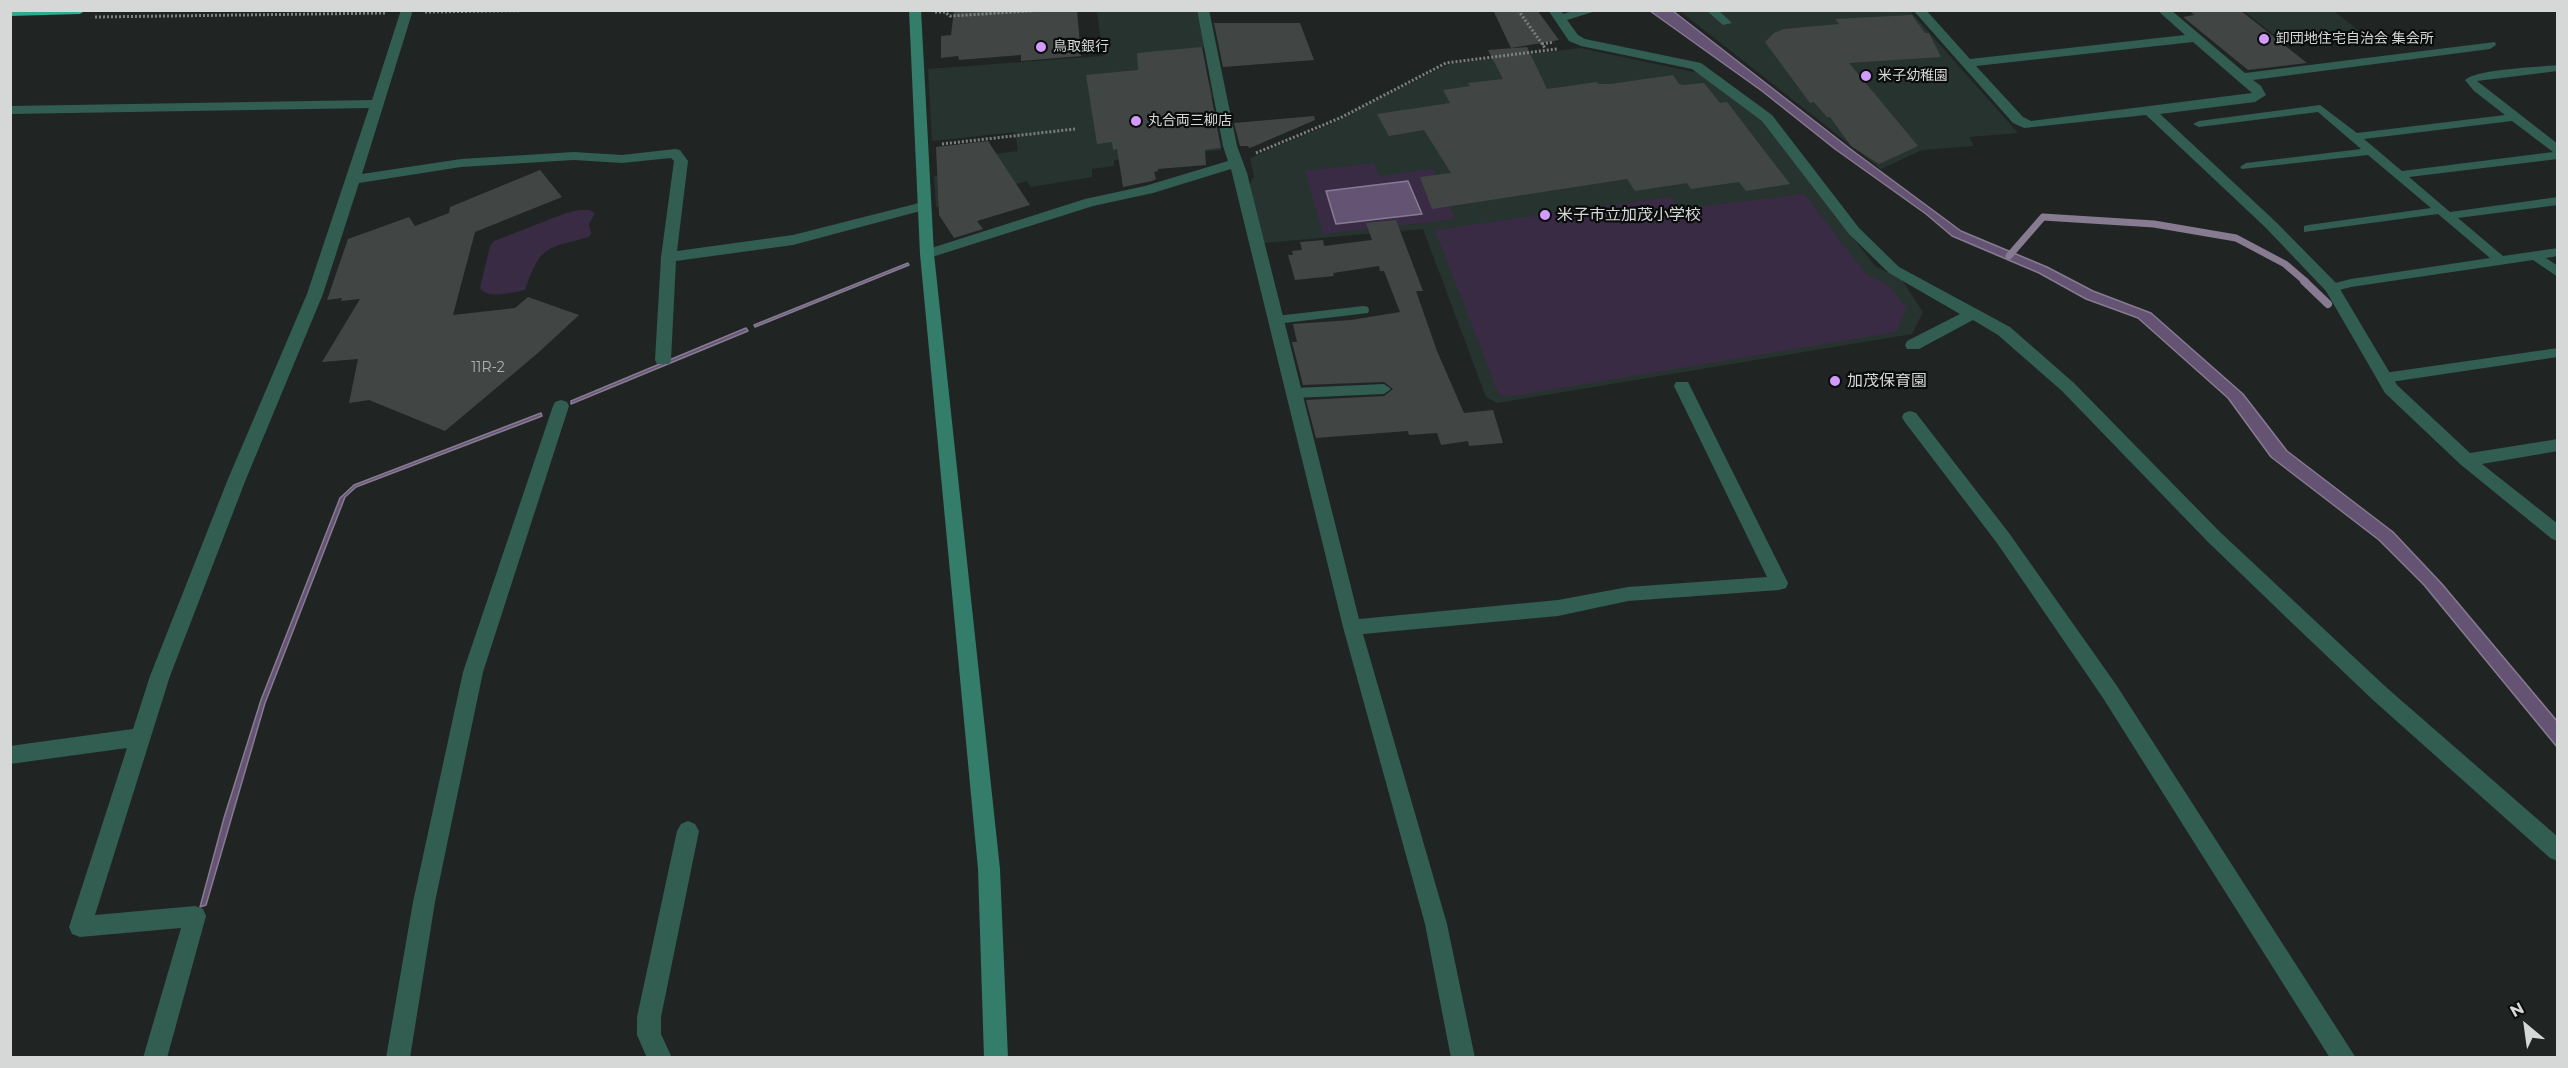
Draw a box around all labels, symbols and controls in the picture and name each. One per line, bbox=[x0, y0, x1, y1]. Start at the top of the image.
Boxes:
place label: 卸団地住宅自治会 集会所 bbox=[2276, 31, 2434, 47]
marker: 卸団地住宅自治会 集会所 bbox=[2257, 32, 2271, 46]
place label: 鳥取銀行 bbox=[1053, 39, 1109, 55]
marker: 鳥取銀行 bbox=[1034, 40, 1048, 54]
place label: 米子幼稚園 bbox=[1878, 68, 1948, 84]
marker: 米子幼稚園 bbox=[1859, 69, 1873, 83]
place label: 丸合両三柳店 bbox=[1148, 113, 1232, 129]
marker: 丸合両三柳店 bbox=[1129, 114, 1143, 128]
place label: 米子市立加茂小学校 bbox=[1557, 205, 1701, 225]
marker: 米子市立加茂小学校 bbox=[1538, 208, 1552, 222]
house number: 11R-2 bbox=[471, 360, 505, 376]
place label: 加茂保育園 bbox=[1847, 371, 1927, 391]
marker: 加茂保育園 bbox=[1828, 374, 1842, 388]
north arrow bbox=[2496, 996, 2556, 1056]
text: N bbox=[2507, 998, 2527, 1021]

